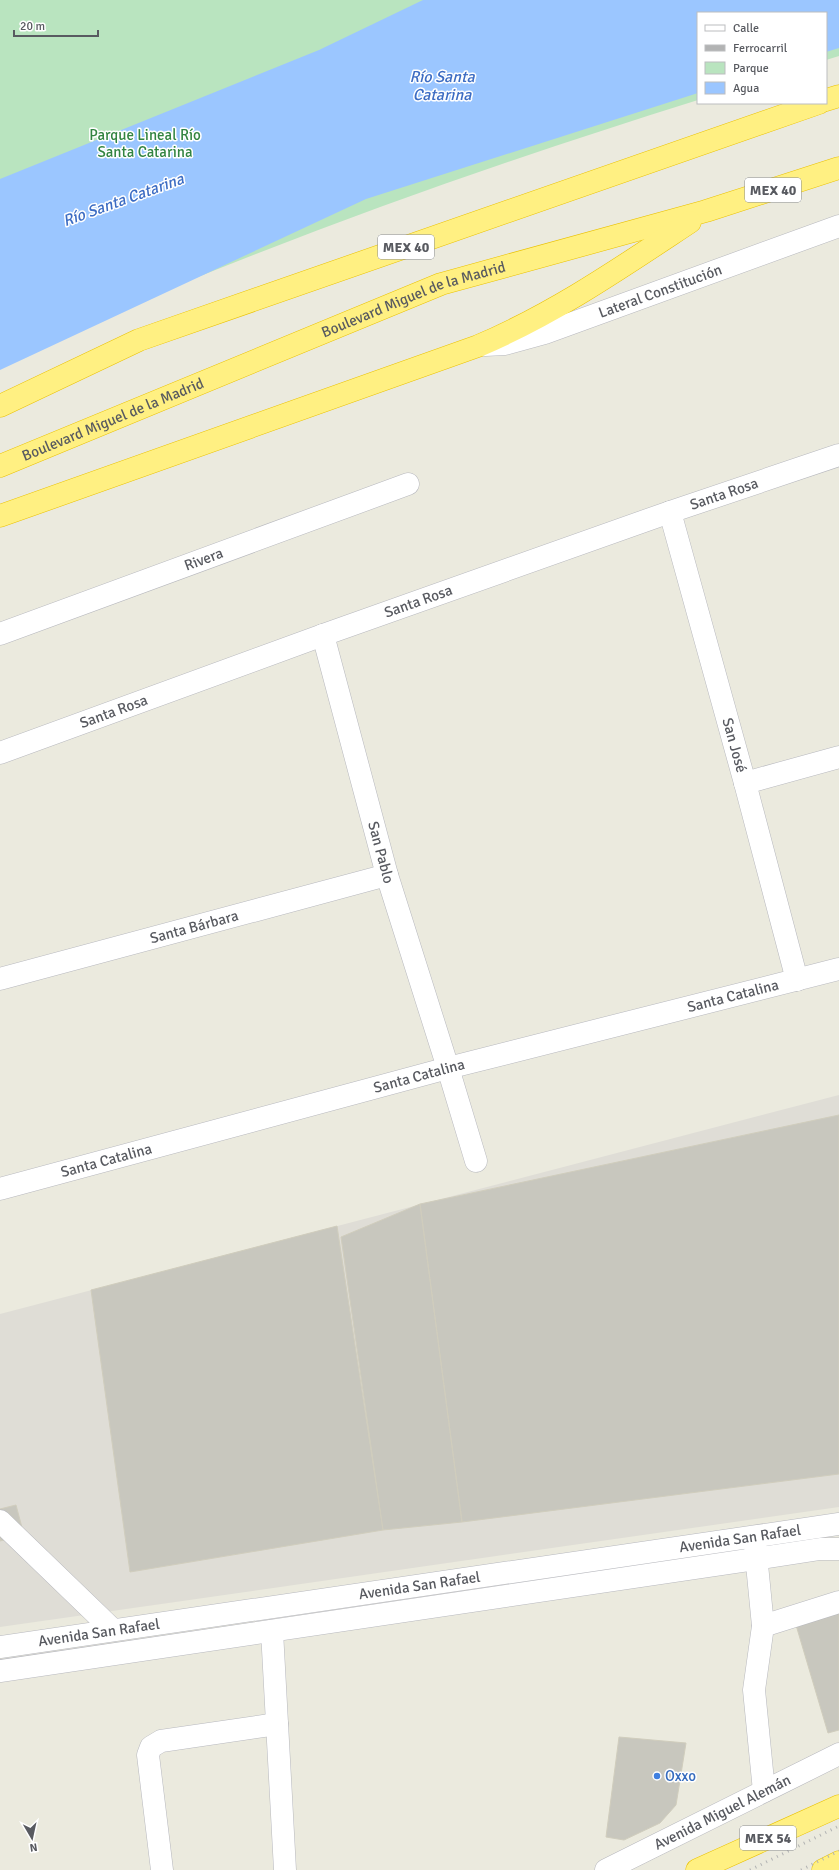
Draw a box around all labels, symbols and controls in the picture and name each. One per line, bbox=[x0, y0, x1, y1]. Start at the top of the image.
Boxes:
scale bar bbox=[14, 12, 98, 38]
legend bbox=[697, 12, 827, 104]
text: 20 m bbox=[20, 19, 45, 34]
text: Calle bbox=[733, 21, 759, 36]
text: Ferrocarril bbox=[733, 41, 788, 56]
text: Parque bbox=[733, 61, 769, 76]
water label: Río Santa Catarina bbox=[409, 67, 475, 105]
text: Agua bbox=[733, 81, 759, 96]
park label: Parque Lineal Río Santa Catarina bbox=[89, 126, 201, 161]
water label: Río Santa Catarina bbox=[60, 168, 187, 231]
road number: MEX 40 bbox=[745, 178, 801, 202]
road number: MEX 40 bbox=[378, 235, 434, 259]
street label: Boulevard Miguel de la Madrid bbox=[319, 258, 507, 341]
street label: Lateral Constitución bbox=[596, 260, 724, 322]
street label: Boulevard Miguel de la Madrid bbox=[19, 374, 206, 465]
street label: Santa Rosa bbox=[687, 474, 761, 514]
street label: Rivera bbox=[182, 544, 226, 574]
street label: Santa Rosa bbox=[382, 581, 455, 622]
street label: Santa Rosa bbox=[77, 691, 150, 732]
street label: San José bbox=[718, 716, 751, 775]
street label: San Pablo bbox=[364, 820, 398, 886]
street label: Santa Bárbara bbox=[148, 906, 240, 947]
street label: Santa Catalina bbox=[685, 976, 781, 1016]
street label: Santa Catalina bbox=[371, 1055, 467, 1097]
street label: Santa Catalina bbox=[59, 1139, 154, 1181]
street label: Avenida San Rafael bbox=[678, 1521, 802, 1556]
street label: Avenida San Rafael bbox=[358, 1568, 482, 1603]
street label: Avenida San Rafael bbox=[37, 1615, 161, 1650]
place label: Oxxo bbox=[665, 1767, 696, 1785]
street label: Avenida Miguel Alemán bbox=[651, 1771, 794, 1854]
marker: Oxxo bbox=[652, 1771, 662, 1781]
north arrow bbox=[12, 1818, 52, 1858]
road number: MEX 54 bbox=[740, 1826, 796, 1850]
text: N bbox=[29, 1840, 38, 1854]

